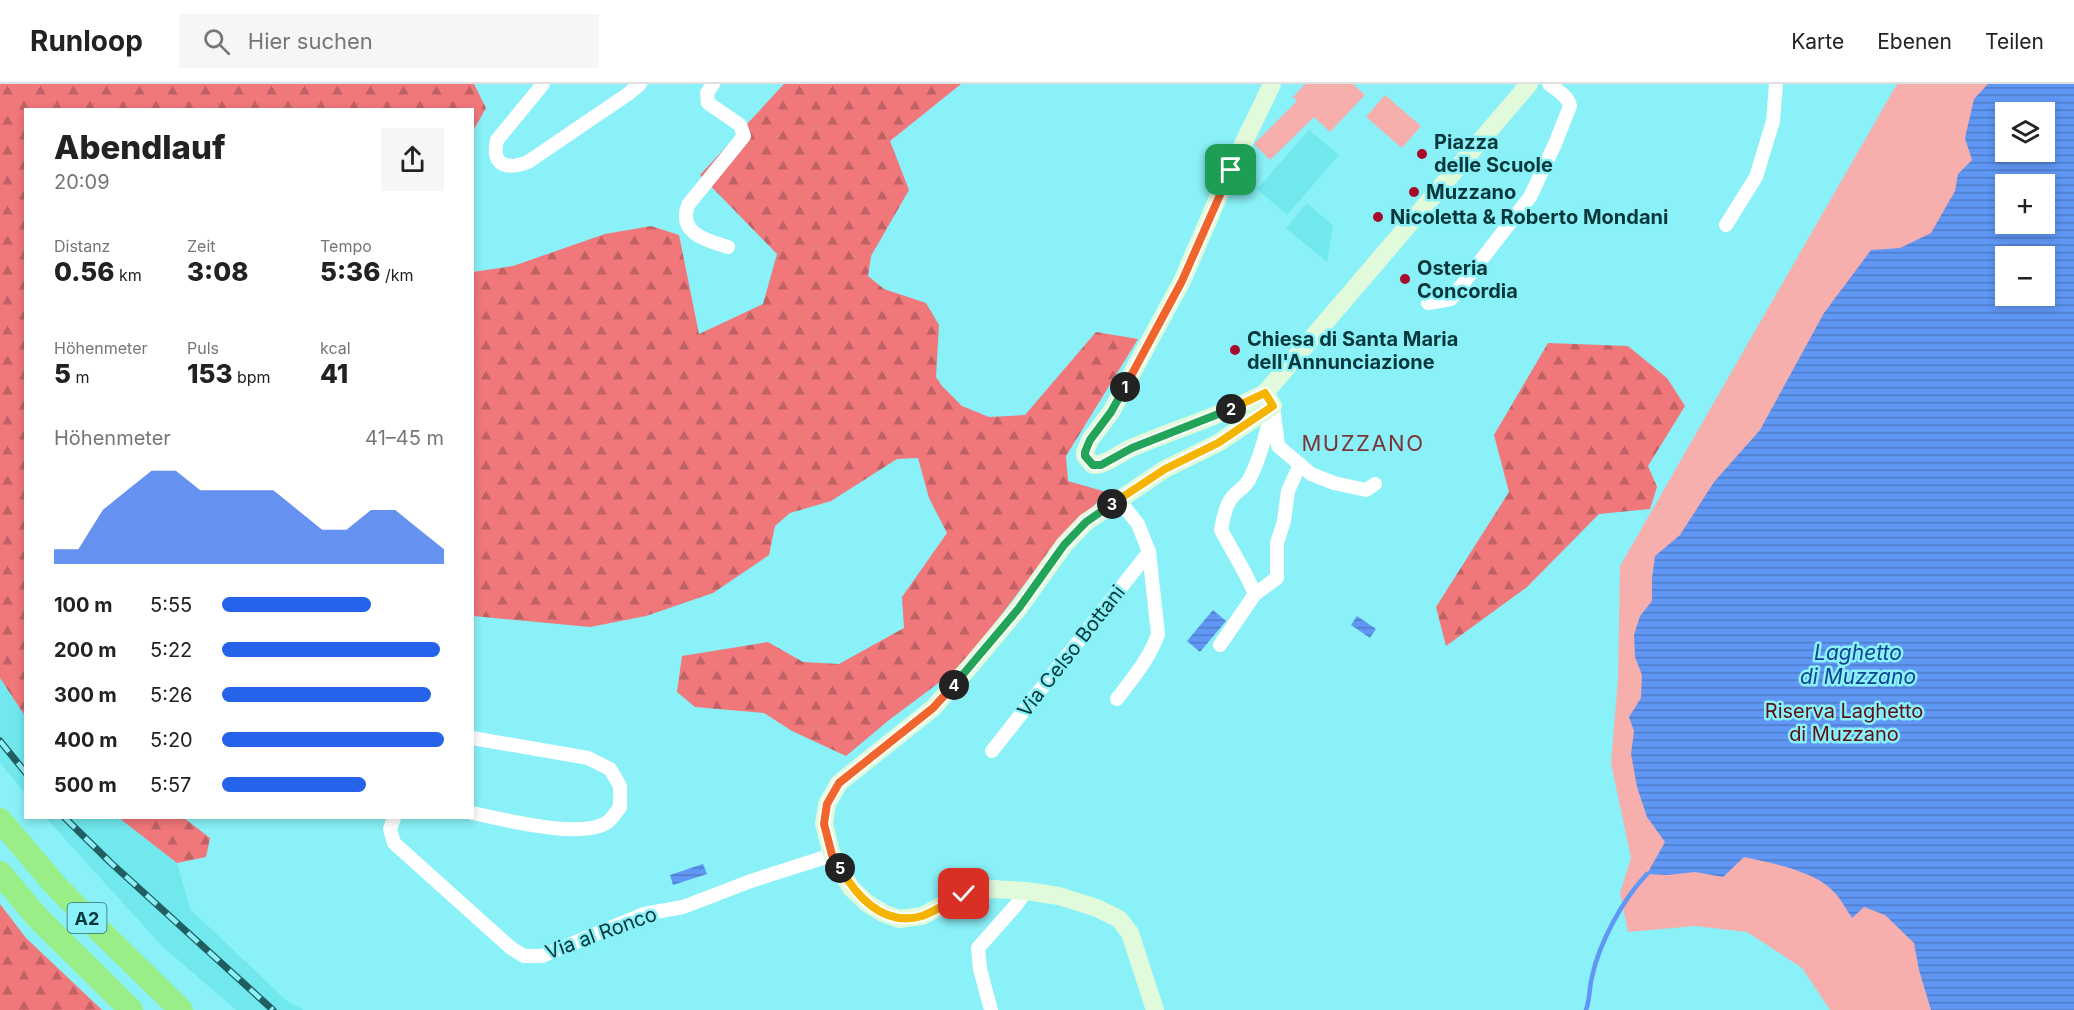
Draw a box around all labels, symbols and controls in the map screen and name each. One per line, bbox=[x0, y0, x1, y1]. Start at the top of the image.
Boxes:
search box bbox=[179, 14, 599, 68]
text: Runloop bbox=[30, 24, 143, 58]
icon: search bbox=[200, 25, 233, 58]
text: Hier suchen bbox=[248, 28, 373, 54]
text: Karte bbox=[1791, 29, 1844, 54]
text: Ebenen bbox=[1877, 29, 1952, 54]
text: Teilen bbox=[1985, 29, 2044, 54]
map controls bbox=[1995, 102, 2055, 306]
button: layers bbox=[1995, 102, 2055, 162]
text: Abendlauf bbox=[54, 127, 226, 167]
button: share bbox=[381, 128, 444, 191]
place label: Piazza delle Scuole bbox=[1434, 130, 1553, 177]
pin bbox=[1205, 144, 1256, 195]
marker: Piazza delle Scuole bbox=[1415, 147, 1429, 161]
icon: arrive bbox=[1214, 153, 1247, 186]
text: 20:09 bbox=[54, 170, 110, 194]
button: + bbox=[1995, 174, 2055, 234]
place label: Muzzano bbox=[1426, 180, 1516, 204]
marker: Muzzano bbox=[1407, 185, 1421, 199]
place label: Nicoletta & Roberto Mondani bbox=[1390, 205, 1668, 229]
marker: Nicoletta & Roberto Mondani bbox=[1371, 210, 1385, 224]
text: Distanz bbox=[54, 236, 110, 256]
text: Zeit bbox=[187, 236, 216, 256]
text: Tempo bbox=[320, 236, 372, 256]
button: − bbox=[1995, 246, 2055, 306]
text: 0.56 bbox=[54, 256, 114, 287]
text: 3:08 bbox=[187, 256, 249, 287]
text: 5:36 bbox=[320, 256, 380, 287]
place label: Osteria Concordia bbox=[1417, 256, 1518, 303]
text: km bbox=[114, 265, 142, 285]
text: /km bbox=[380, 265, 413, 285]
marker: Osteria Concordia bbox=[1398, 272, 1412, 286]
place label: Chiesa di Santa Maria dell'Annunciazione bbox=[1247, 327, 1458, 374]
text: Höhenmeter bbox=[54, 338, 148, 358]
text: Puls bbox=[187, 338, 219, 358]
text: kcal bbox=[320, 338, 351, 358]
marker: Chiesa di Santa Maria dell'Annunciazione bbox=[1228, 343, 1242, 357]
text: 5 bbox=[54, 358, 71, 389]
text: 153 bbox=[187, 358, 233, 389]
text: 41 bbox=[320, 358, 348, 389]
text: m bbox=[71, 367, 89, 387]
text: bpm bbox=[233, 367, 271, 387]
pin: 1 bbox=[1110, 372, 1140, 402]
text: 1 bbox=[1122, 377, 1128, 397]
pin: 2 bbox=[1216, 394, 1246, 424]
text: 2 bbox=[1226, 399, 1236, 419]
text: Höhenmeter bbox=[54, 426, 171, 450]
text: 41–45 m bbox=[365, 426, 444, 450]
district label: MUZZANO bbox=[1302, 430, 1425, 456]
pin: 3 bbox=[1097, 489, 1127, 519]
text: 3 bbox=[1107, 494, 1117, 514]
street label: Via Celso Bottani bbox=[1012, 580, 1130, 722]
text: 100 m bbox=[54, 593, 113, 617]
text: 5:55 bbox=[150, 593, 192, 617]
text: 200 m bbox=[54, 638, 117, 662]
text: 5:22 bbox=[150, 638, 192, 662]
water label: Laghetto di Muzzano bbox=[1800, 640, 1916, 689]
pin: 4 bbox=[939, 670, 969, 700]
text: 4 bbox=[949, 675, 959, 695]
text: 300 m bbox=[54, 683, 117, 707]
text: 5:26 bbox=[150, 683, 193, 707]
park label: Riserva Laghetto di Muzzano bbox=[1765, 699, 1923, 746]
text: 400 m bbox=[54, 728, 118, 752]
text: 5:20 bbox=[150, 728, 193, 752]
text: 500 m bbox=[54, 773, 117, 797]
text: 5:57 bbox=[150, 773, 191, 797]
pin: 5 bbox=[825, 853, 855, 883]
text: 5 bbox=[835, 858, 845, 878]
pin bbox=[938, 868, 989, 919]
icon: check bbox=[947, 877, 980, 910]
street label: Via al Ronco bbox=[542, 902, 660, 964]
road number: A2 bbox=[68, 903, 106, 933]

